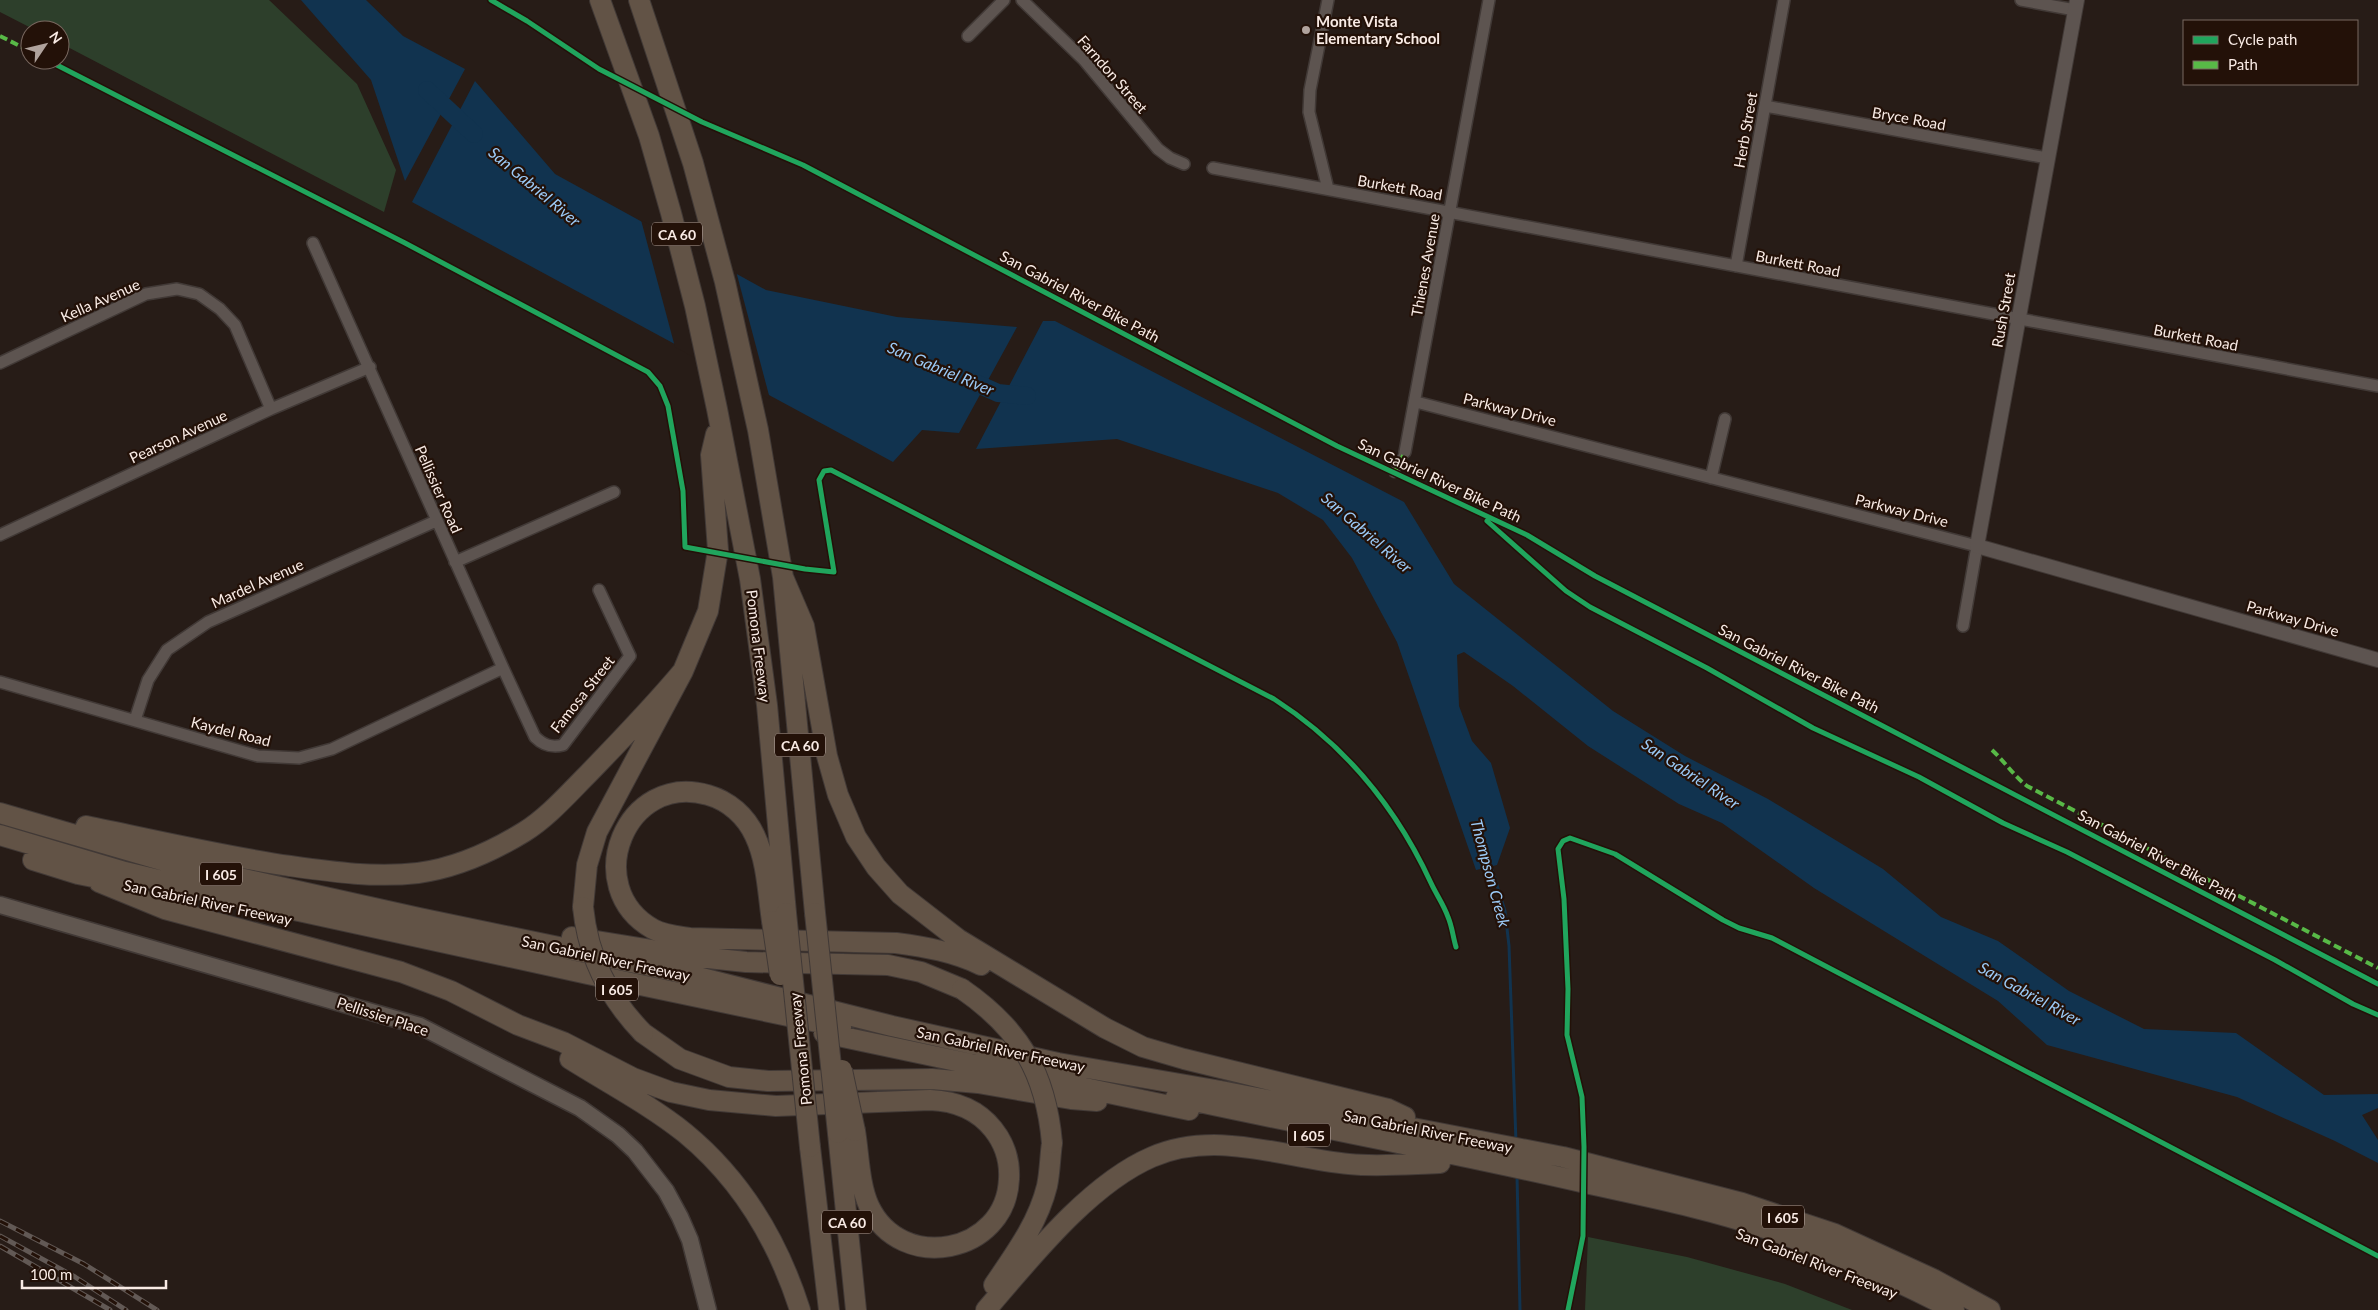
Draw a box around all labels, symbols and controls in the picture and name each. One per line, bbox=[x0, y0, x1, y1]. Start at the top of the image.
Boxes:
place label: Monte Vista Elementary School bbox=[1316, 12, 1440, 47]
north arrow bbox=[20, 20, 70, 70]
legend bbox=[2183, 20, 2358, 85]
marker: Monte Vista Elementary School bbox=[1300, 24, 1312, 36]
text: N bbox=[46, 28, 66, 47]
text: Cycle path bbox=[2228, 30, 2297, 48]
street label: Farndon Street bbox=[1074, 31, 1152, 117]
text: Path bbox=[2228, 55, 2258, 73]
street label: Herb Street bbox=[1730, 90, 1761, 169]
street label: Bryce Road bbox=[1871, 103, 1947, 133]
water label: San Gabriel River bbox=[485, 142, 585, 230]
street label: Burkett Road bbox=[1356, 171, 1444, 203]
street label: Thienes Avenue bbox=[1407, 212, 1443, 318]
road number: CA 60 bbox=[652, 222, 702, 245]
street label: San Gabriel River Bike Path bbox=[997, 246, 1163, 346]
street label: Burkett Road bbox=[1754, 246, 1842, 280]
street label: Rush Street bbox=[1988, 271, 2019, 349]
street label: Kella Avenue bbox=[58, 274, 142, 325]
street label: Burkett Road bbox=[2152, 320, 2240, 354]
water label: San Gabriel River bbox=[885, 337, 997, 399]
street label: Parkway Drive bbox=[1462, 389, 1558, 429]
street label: Pearson Avenue bbox=[126, 405, 230, 467]
street label: San Gabriel River Bike Path bbox=[1355, 434, 1525, 526]
street label: Pellissier Road bbox=[412, 442, 466, 536]
water label: San Gabriel River bbox=[1318, 488, 1416, 577]
street label: Parkway Drive bbox=[1854, 490, 1950, 530]
street label: Mardel Avenue bbox=[208, 555, 306, 611]
street label: Pomona Freeway bbox=[743, 589, 775, 703]
street label: Parkway Drive bbox=[2245, 596, 2341, 640]
street label: San Gabriel River Bike Path bbox=[1716, 620, 1882, 716]
street label: Famosa Street bbox=[546, 651, 618, 736]
street label: Kaydel Road bbox=[189, 712, 273, 750]
water label: San Gabriel River bbox=[1639, 733, 1744, 813]
road number: CA 60 bbox=[775, 734, 825, 756]
street label: San Gabriel River Bike Path bbox=[2075, 805, 2241, 905]
water label: Thompson Creek bbox=[1467, 817, 1515, 930]
road number: I 605 bbox=[200, 862, 242, 886]
street label: San Gabriel River Freeway bbox=[122, 875, 294, 929]
street label: San Gabriel River Freeway bbox=[520, 931, 692, 985]
water label: San Gabriel River bbox=[1976, 957, 2085, 1029]
road number: I 605 bbox=[596, 978, 638, 1001]
street label: Pomona Freeway bbox=[785, 992, 815, 1106]
street label: Pellissier Place bbox=[335, 993, 431, 1039]
street label: San Gabriel River Freeway bbox=[915, 1022, 1087, 1076]
street label: San Gabriel River Freeway bbox=[1342, 1106, 1514, 1156]
road number: I 605 bbox=[1288, 1124, 1330, 1146]
road number: I 605 bbox=[1762, 1206, 1804, 1228]
road number: CA 60 bbox=[822, 1210, 872, 1234]
street label: San Gabriel River Freeway bbox=[1734, 1224, 1901, 1302]
scale bar bbox=[22, 1258, 166, 1290]
text: 100 m bbox=[30, 1265, 72, 1283]

